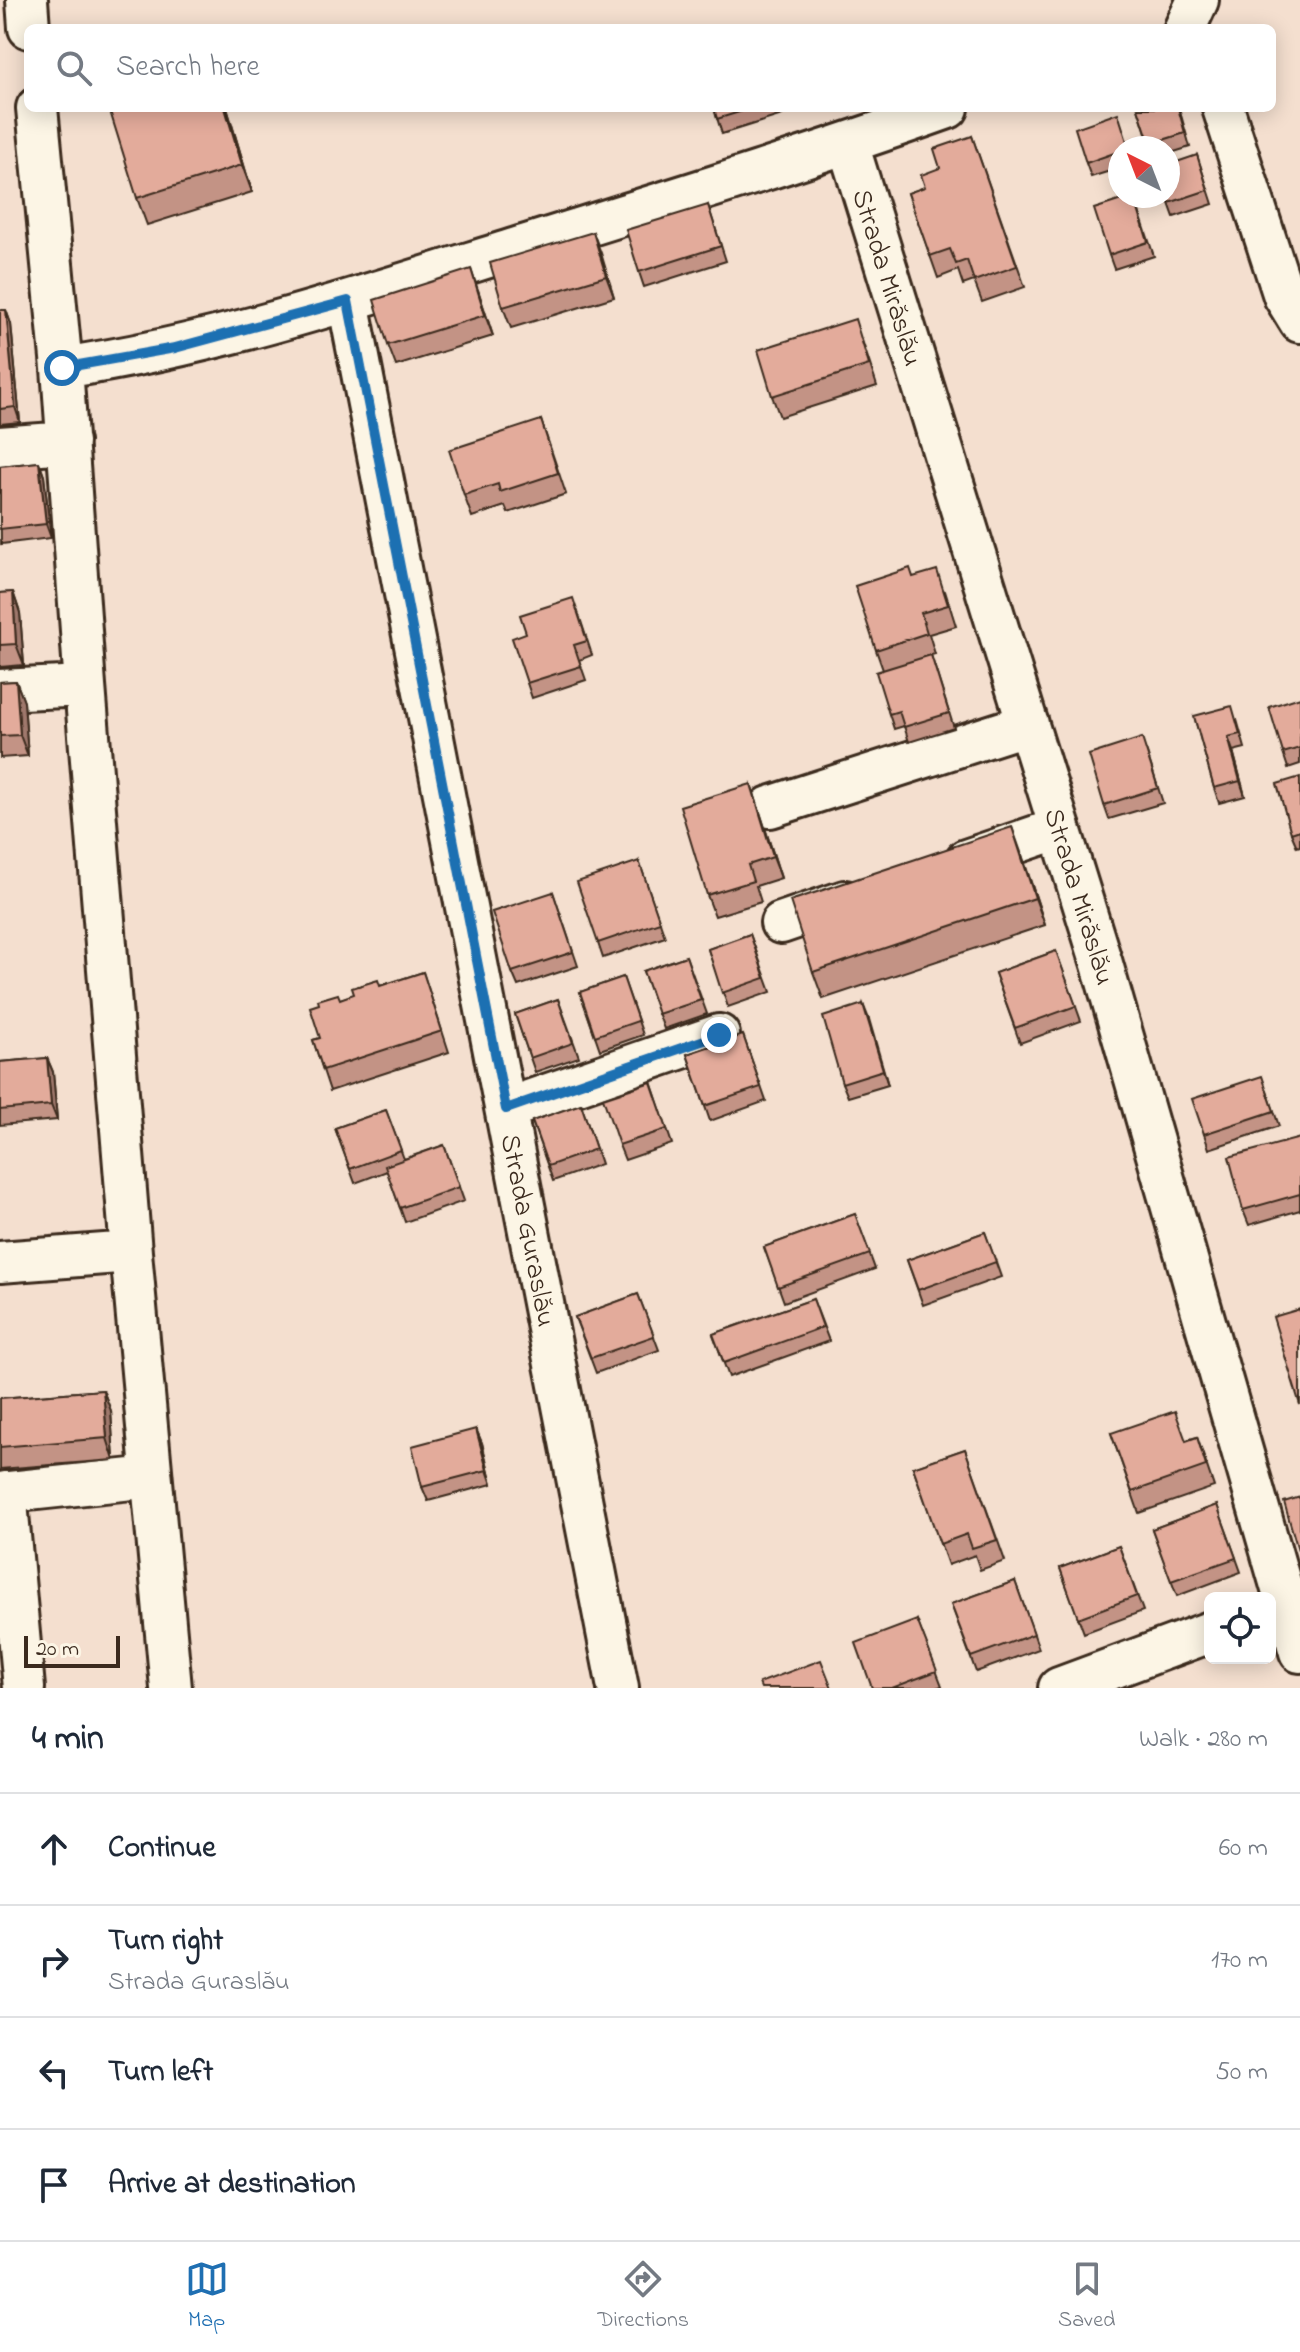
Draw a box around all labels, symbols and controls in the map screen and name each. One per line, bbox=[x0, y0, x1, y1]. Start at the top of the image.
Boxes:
search box bbox=[24, 24, 1276, 112]
icon: search bbox=[52, 46, 96, 90]
text: Search here bbox=[116, 46, 260, 90]
north arrow bbox=[1108, 136, 1180, 208]
street label: Strada Mirăslău bbox=[839, 185, 932, 372]
route start bbox=[44, 350, 80, 386]
street label: Strada Mirăslău bbox=[1031, 804, 1124, 991]
route end bbox=[701, 1017, 737, 1053]
street label: Strada Guraslău bbox=[488, 1131, 565, 1330]
map controls bbox=[1204, 1592, 1276, 1664]
button: locate bbox=[1204, 1592, 1276, 1664]
scale bar bbox=[24, 1632, 120, 1668]
text: 20 m bbox=[36, 1634, 79, 1666]
text: 4 min bbox=[32, 1715, 104, 1765]
text: Walk · 280 m bbox=[1139, 1721, 1268, 1759]
icon: ahead bbox=[32, 1827, 76, 1871]
text: Continue bbox=[108, 1827, 216, 1871]
text: 60 m bbox=[1219, 1830, 1268, 1868]
text: Turn right bbox=[108, 1920, 223, 1964]
icon: right bbox=[32, 1939, 76, 1983]
text: 170 m bbox=[1211, 1942, 1268, 1980]
text: Strada Guraslău bbox=[108, 1964, 289, 2002]
icon: left bbox=[32, 2051, 76, 2095]
text: Turn left bbox=[108, 2051, 213, 2095]
text: 50 m bbox=[1215, 2054, 1268, 2092]
icon: arrive bbox=[32, 2163, 76, 2207]
text: Arrive at destination bbox=[108, 2163, 356, 2207]
tab: Map bbox=[185, 2257, 229, 2337]
tab: Directions bbox=[598, 2257, 689, 2337]
tab: Saved bbox=[1058, 2257, 1115, 2337]

